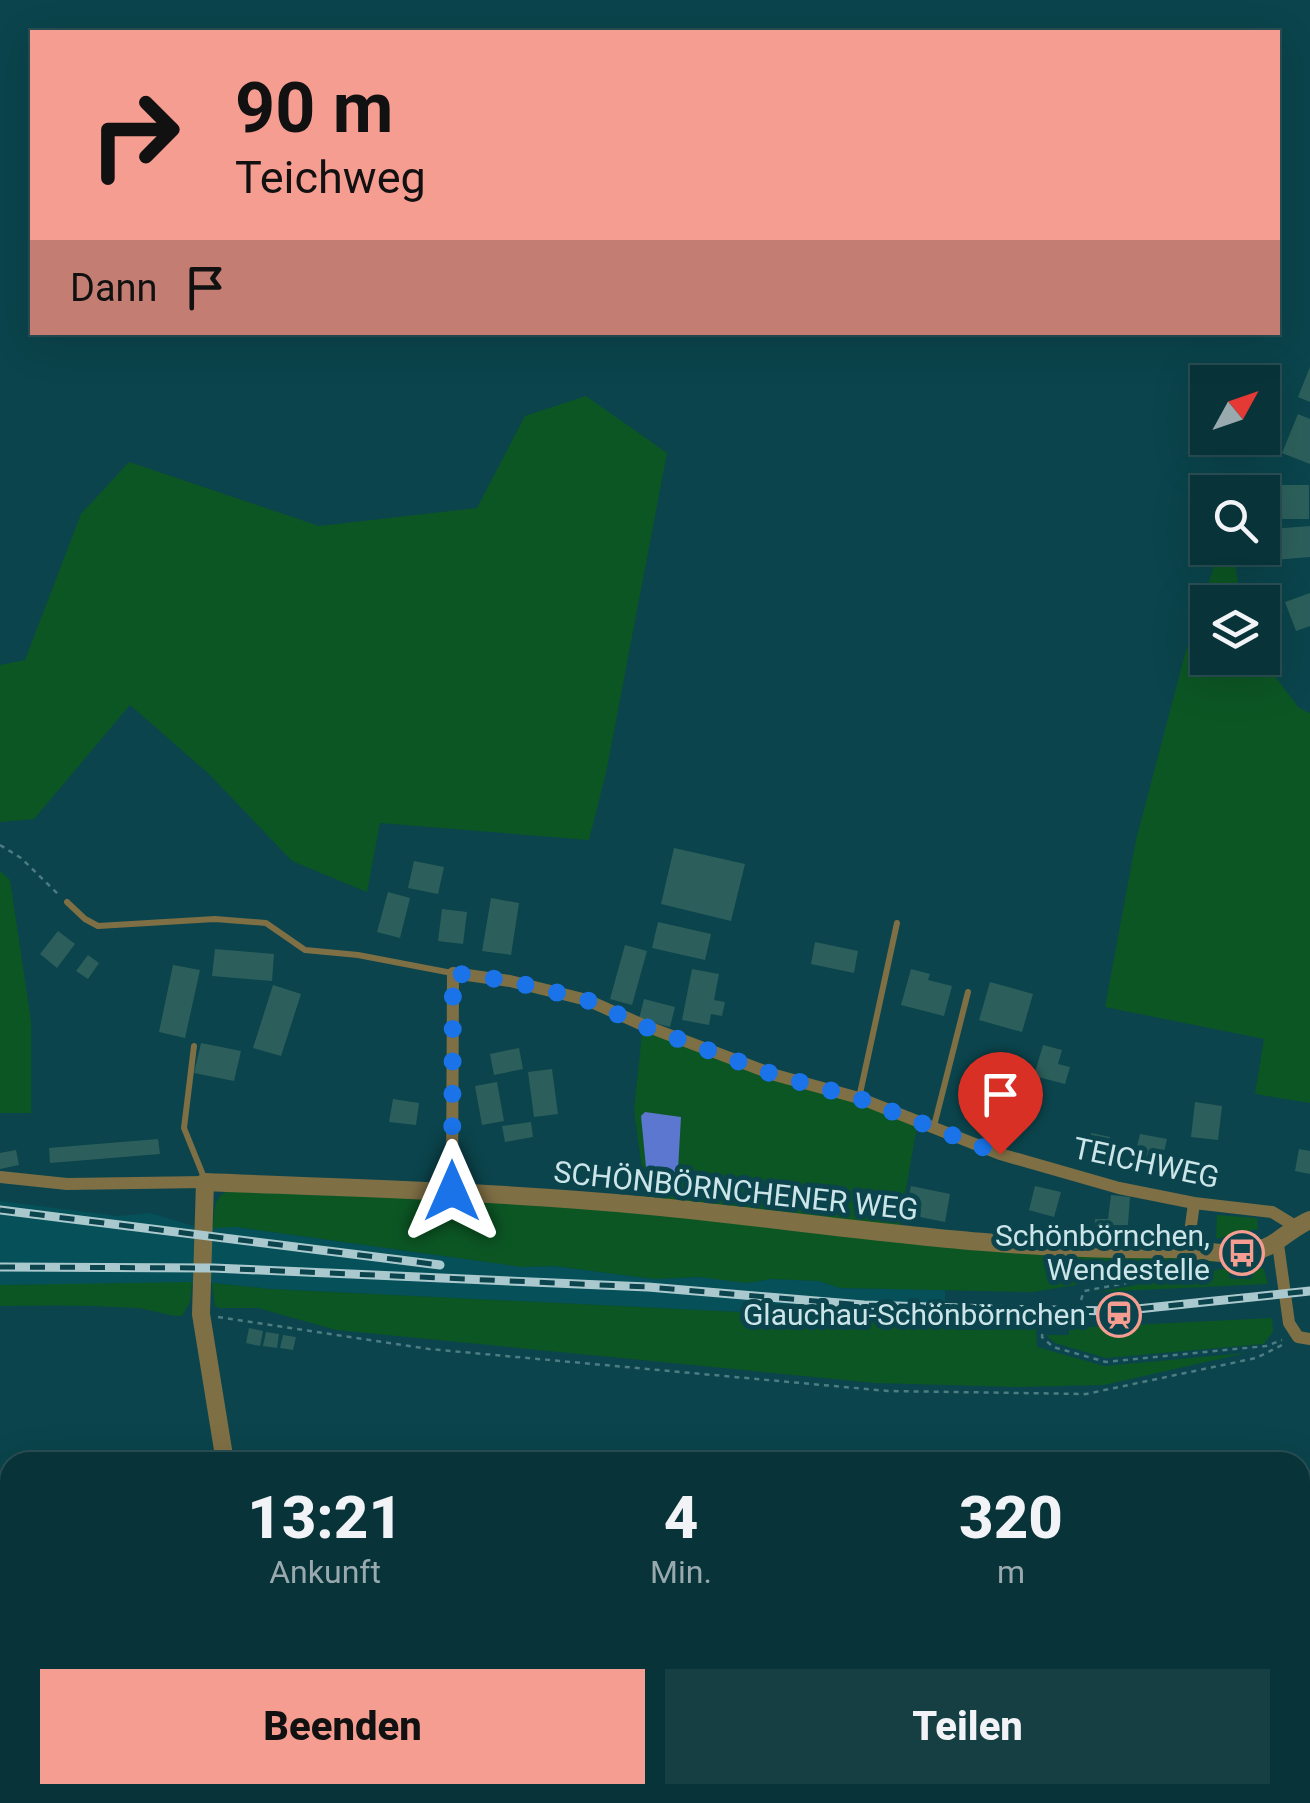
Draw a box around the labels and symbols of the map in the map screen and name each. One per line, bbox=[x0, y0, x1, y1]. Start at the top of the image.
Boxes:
north arrow bbox=[1190, 365, 1280, 455]
pin bbox=[958, 1052, 1043, 1155]
street label: TEICHWEG bbox=[1070, 1130, 1222, 1195]
position arrow bbox=[400, 1139, 504, 1243]
street label: SCHÖNBÖRNCHENER WEG bbox=[552, 1154, 920, 1227]
place label: Schönbörnchen, Wendestelle bbox=[995, 1218, 1210, 1287]
bus stop icon: Schönbörnchen, Wendestelle bbox=[1219, 1230, 1265, 1276]
station icon: Glauchau-Schönbörnchen bbox=[1096, 1292, 1142, 1338]
place label: Glauchau-Schönbörnchen bbox=[743, 1297, 1086, 1332]

